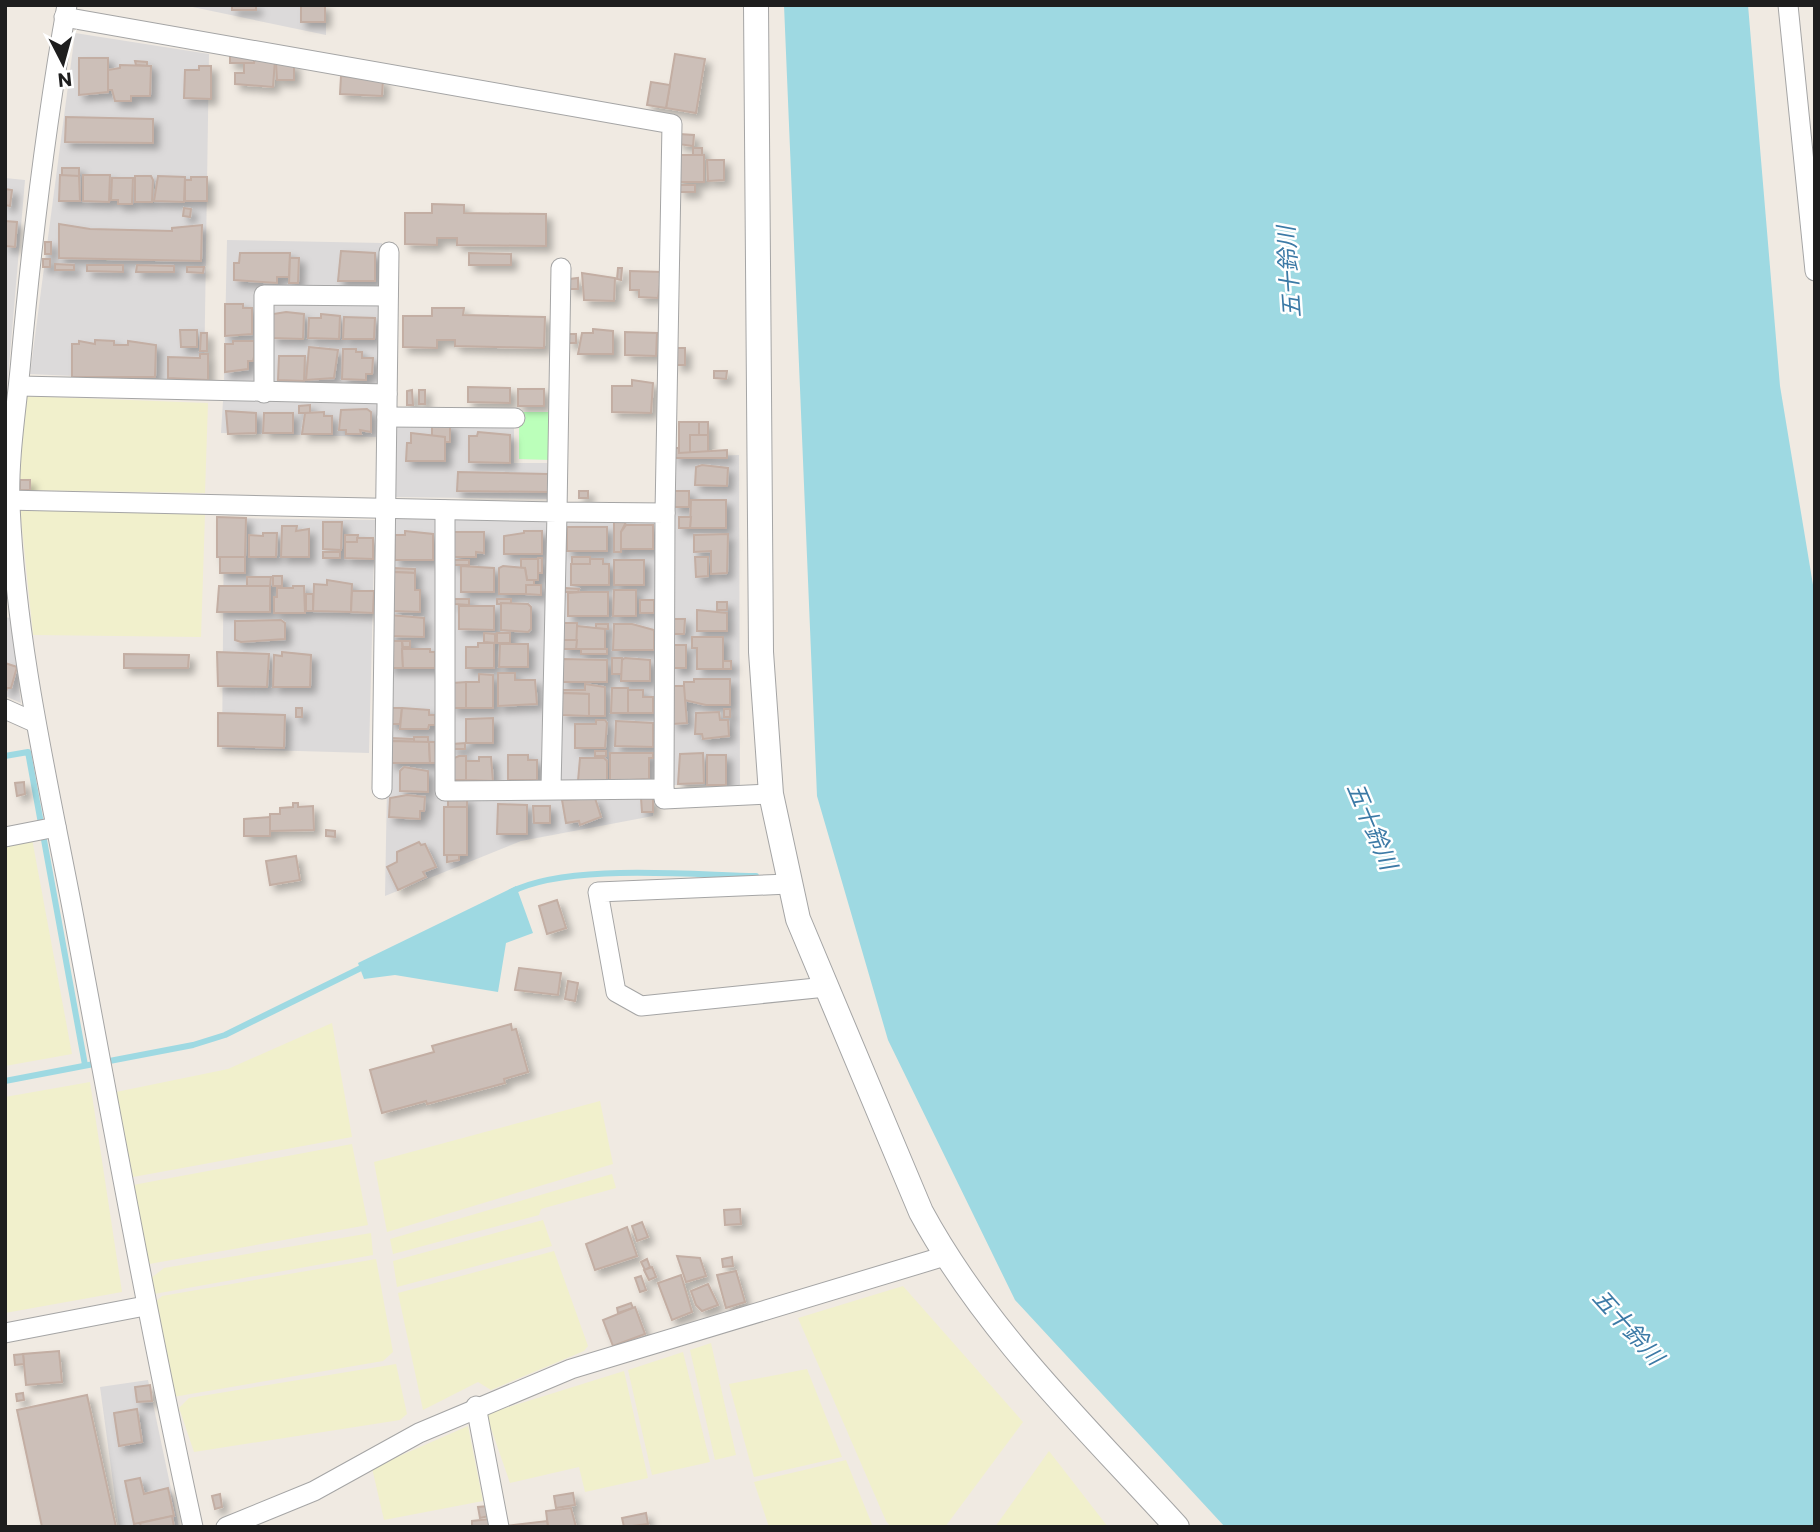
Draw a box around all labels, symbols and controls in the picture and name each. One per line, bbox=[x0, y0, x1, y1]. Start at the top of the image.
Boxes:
north arrow bbox=[28, 28, 98, 98]
text: N bbox=[57, 68, 73, 93]
water label: 五十鈴川 bbox=[1271, 222, 1305, 319]
water label: 五十鈴川 bbox=[1342, 778, 1405, 876]
water label: 五十鈴川 bbox=[1588, 1283, 1672, 1372]

